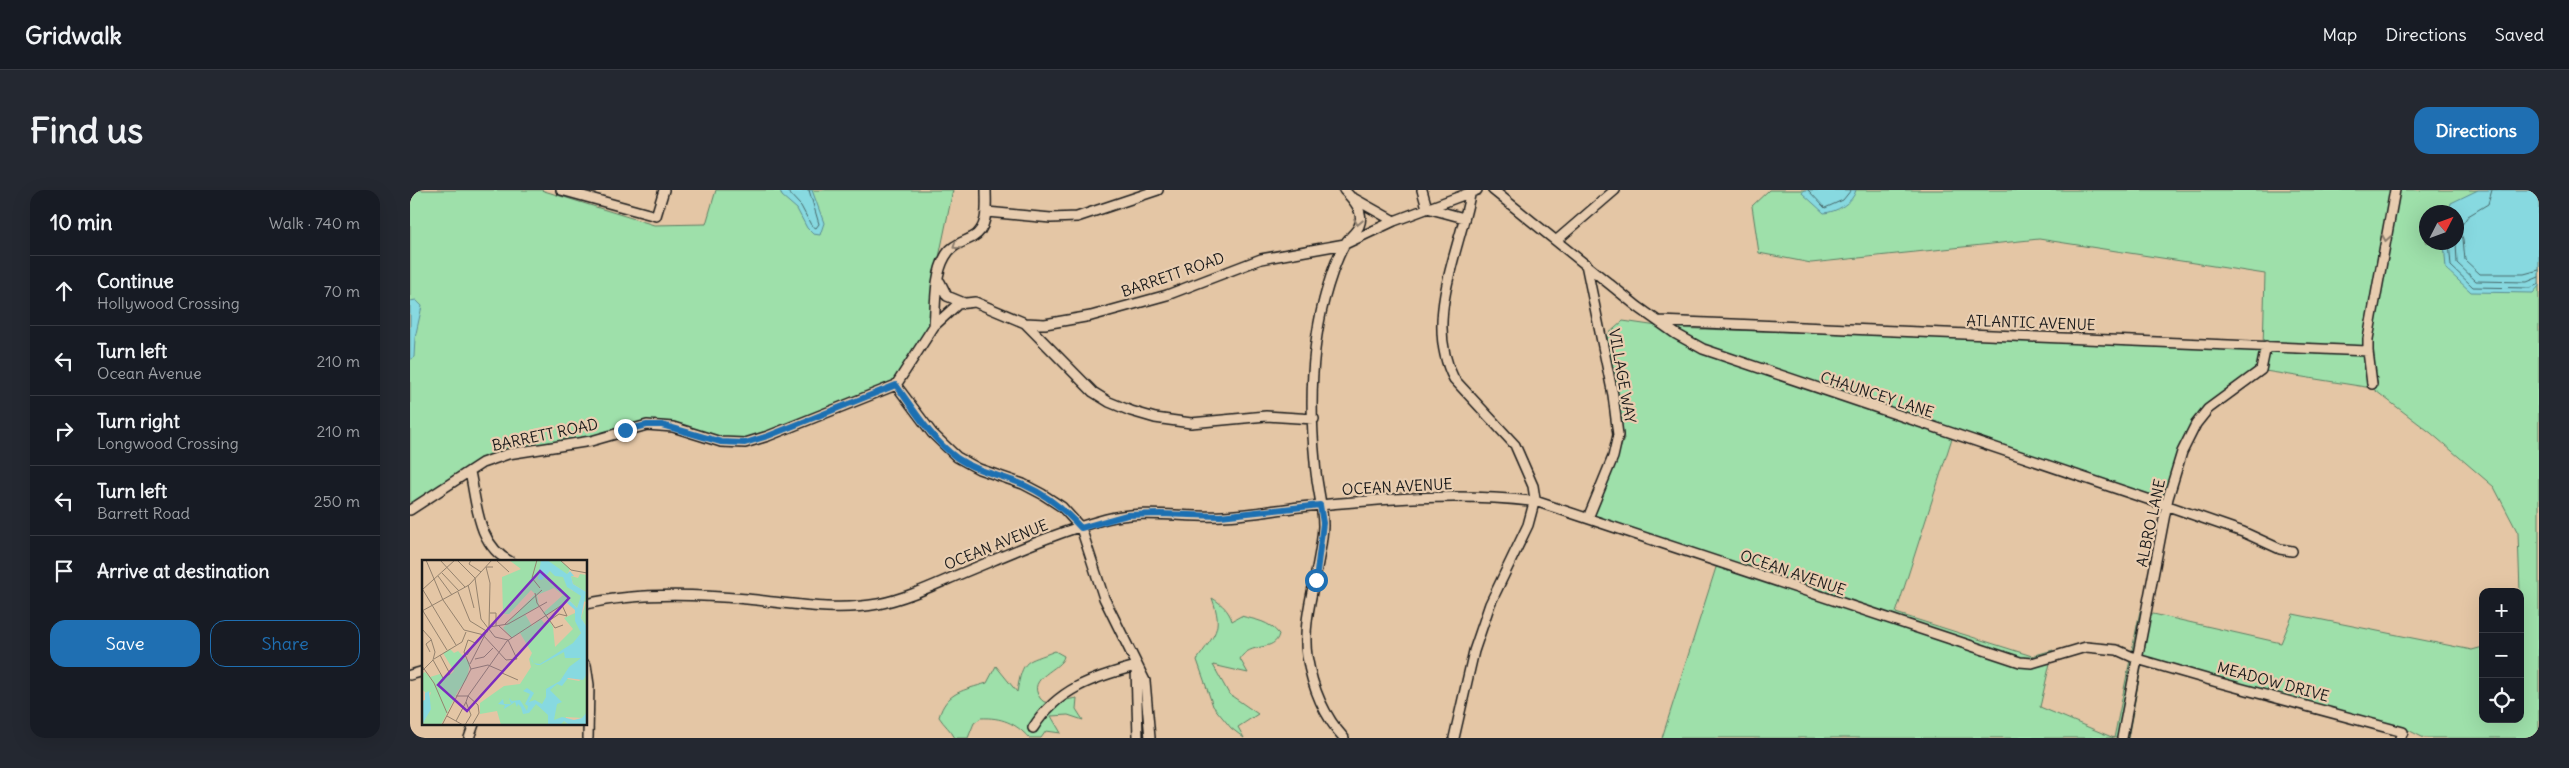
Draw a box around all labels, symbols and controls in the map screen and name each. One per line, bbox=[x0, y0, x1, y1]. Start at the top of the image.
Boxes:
text: Gridwalk bbox=[25, 20, 122, 50]
text: Map bbox=[2322, 23, 2357, 46]
text: Directions bbox=[2385, 23, 2467, 46]
text: Saved bbox=[2495, 23, 2544, 46]
button: Directions bbox=[2414, 107, 2539, 154]
text: Find us bbox=[30, 108, 143, 152]
north arrow bbox=[2419, 205, 2464, 250]
text: 10 min bbox=[50, 209, 112, 236]
text: Walk · 740 m bbox=[269, 213, 360, 233]
one-way arrow bbox=[1354, 217, 1364, 226]
one-way arrow bbox=[2381, 234, 2391, 242]
one-way arrow bbox=[952, 240, 962, 249]
street label: BARRETT ROAD bbox=[1119, 248, 1227, 301]
text: Continue bbox=[97, 269, 174, 293]
icon: ahead bbox=[50, 277, 78, 305]
text: 70 m bbox=[324, 281, 360, 301]
text: Hollywood Crossing bbox=[97, 293, 240, 313]
street label: ATLANTIC AVENUE bbox=[1966, 311, 2096, 334]
street label: VILLAGE WAY bbox=[1605, 327, 1640, 425]
text: Turn left bbox=[97, 339, 167, 363]
icon: left bbox=[50, 347, 78, 375]
text: 210 m bbox=[317, 351, 360, 371]
text: Ocean Avenue bbox=[97, 363, 202, 383]
street label: CHAUNCEY LANE bbox=[1818, 367, 1936, 422]
text: Turn right bbox=[97, 409, 180, 433]
street label: BARRETT ROAD bbox=[490, 414, 600, 455]
icon: right bbox=[50, 417, 78, 445]
route end bbox=[614, 419, 637, 442]
text: 210 m bbox=[317, 421, 360, 441]
text: Longwood Crossing bbox=[97, 433, 239, 453]
street label: OCEAN AVENUE bbox=[1341, 474, 1453, 499]
street label: ALBRO LANE bbox=[2132, 477, 2169, 569]
text: Turn left bbox=[97, 479, 167, 503]
icon: left bbox=[50, 487, 78, 515]
text: 250 m bbox=[314, 491, 360, 511]
text: Barrett Road bbox=[97, 503, 190, 523]
street label: OCEAN AVENUE bbox=[941, 515, 1051, 574]
street label: OCEAN AVENUE bbox=[1738, 546, 1849, 600]
icon: arrive bbox=[50, 557, 78, 585]
text: Arrive at destination bbox=[97, 559, 270, 583]
inset map bbox=[422, 560, 588, 726]
route start bbox=[1305, 569, 1328, 592]
map controls bbox=[2479, 588, 2524, 723]
button: + bbox=[2479, 588, 2524, 633]
button: Save bbox=[50, 620, 200, 667]
button: Share bbox=[210, 620, 360, 667]
button: − bbox=[2479, 633, 2524, 678]
street label: MEADOW DRIVE bbox=[2215, 657, 2331, 706]
button: locate bbox=[2479, 678, 2524, 723]

